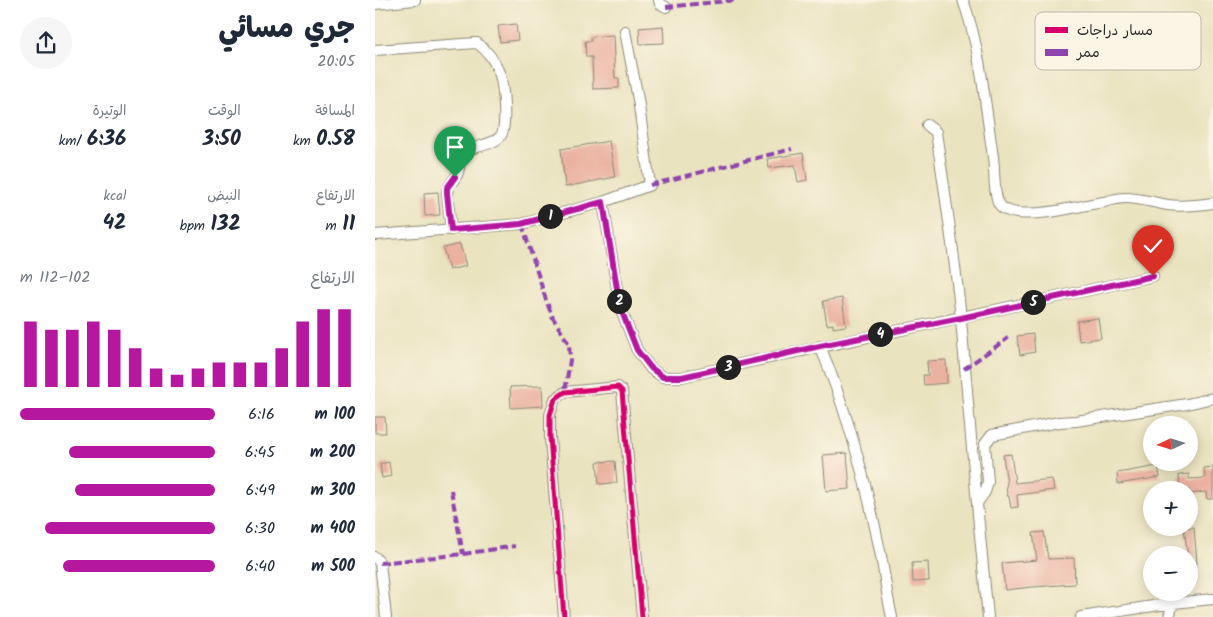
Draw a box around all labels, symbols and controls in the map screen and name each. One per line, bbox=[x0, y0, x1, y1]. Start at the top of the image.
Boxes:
text: جري مسائي bbox=[219, 7, 355, 52]
legend bbox=[1035, 12, 1201, 70]
button: share bbox=[20, 17, 72, 69]
text: مسار دراجات bbox=[1077, 20, 1153, 42]
text: ممر bbox=[1076, 42, 1100, 64]
text: 20:05 bbox=[317, 49, 355, 74]
text: الوتيرة bbox=[93, 100, 126, 122]
text: الوقت bbox=[208, 100, 241, 122]
text: المسافة bbox=[315, 100, 355, 122]
text: 6:36 bbox=[87, 123, 126, 156]
text: 3:50 bbox=[203, 123, 241, 156]
text: 0.58 bbox=[316, 123, 355, 156]
pin bbox=[434, 126, 476, 177]
text: /km bbox=[59, 130, 87, 152]
text: km bbox=[293, 130, 316, 152]
icon: arrive bbox=[441, 133, 469, 161]
text: kcal bbox=[104, 185, 126, 207]
text: النبض bbox=[207, 185, 241, 207]
text: الارتفاع bbox=[316, 185, 355, 207]
pin: 1 bbox=[537, 204, 563, 228]
text: 1 bbox=[548, 205, 553, 227]
text: 42 bbox=[103, 207, 126, 240]
text: 132 bbox=[211, 208, 241, 241]
text: 11 bbox=[342, 208, 355, 241]
text: bpm bbox=[180, 215, 211, 237]
text: m bbox=[326, 215, 342, 237]
pin bbox=[1132, 225, 1174, 276]
icon: check bbox=[1139, 232, 1167, 260]
text: 102–112 m bbox=[20, 265, 91, 290]
text: الارتفاع bbox=[310, 266, 355, 291]
pin: 2 bbox=[607, 288, 631, 314]
text: 2 bbox=[615, 290, 624, 312]
pin: 5 bbox=[1021, 290, 1045, 314]
text: 5 bbox=[1030, 291, 1037, 313]
pin: 4 bbox=[867, 322, 893, 346]
text: 4 bbox=[877, 323, 884, 345]
pin: 3 bbox=[715, 354, 741, 380]
text: 3 bbox=[725, 356, 732, 378]
text: 6:16 bbox=[248, 402, 275, 427]
text: 100 m bbox=[314, 402, 355, 427]
north arrow bbox=[1143, 416, 1197, 471]
map controls bbox=[1143, 416, 1198, 601]
text: 6:45 bbox=[245, 440, 275, 465]
text: 200 m bbox=[310, 440, 355, 465]
text: 6:49 bbox=[246, 478, 275, 503]
text: 300 m bbox=[311, 478, 355, 503]
button: + bbox=[1143, 481, 1198, 536]
text: 6:30 bbox=[245, 516, 275, 541]
text: 400 m bbox=[311, 516, 355, 541]
button: − bbox=[1143, 546, 1198, 601]
text: 6:40 bbox=[245, 554, 275, 579]
text: 500 m bbox=[311, 554, 355, 579]

